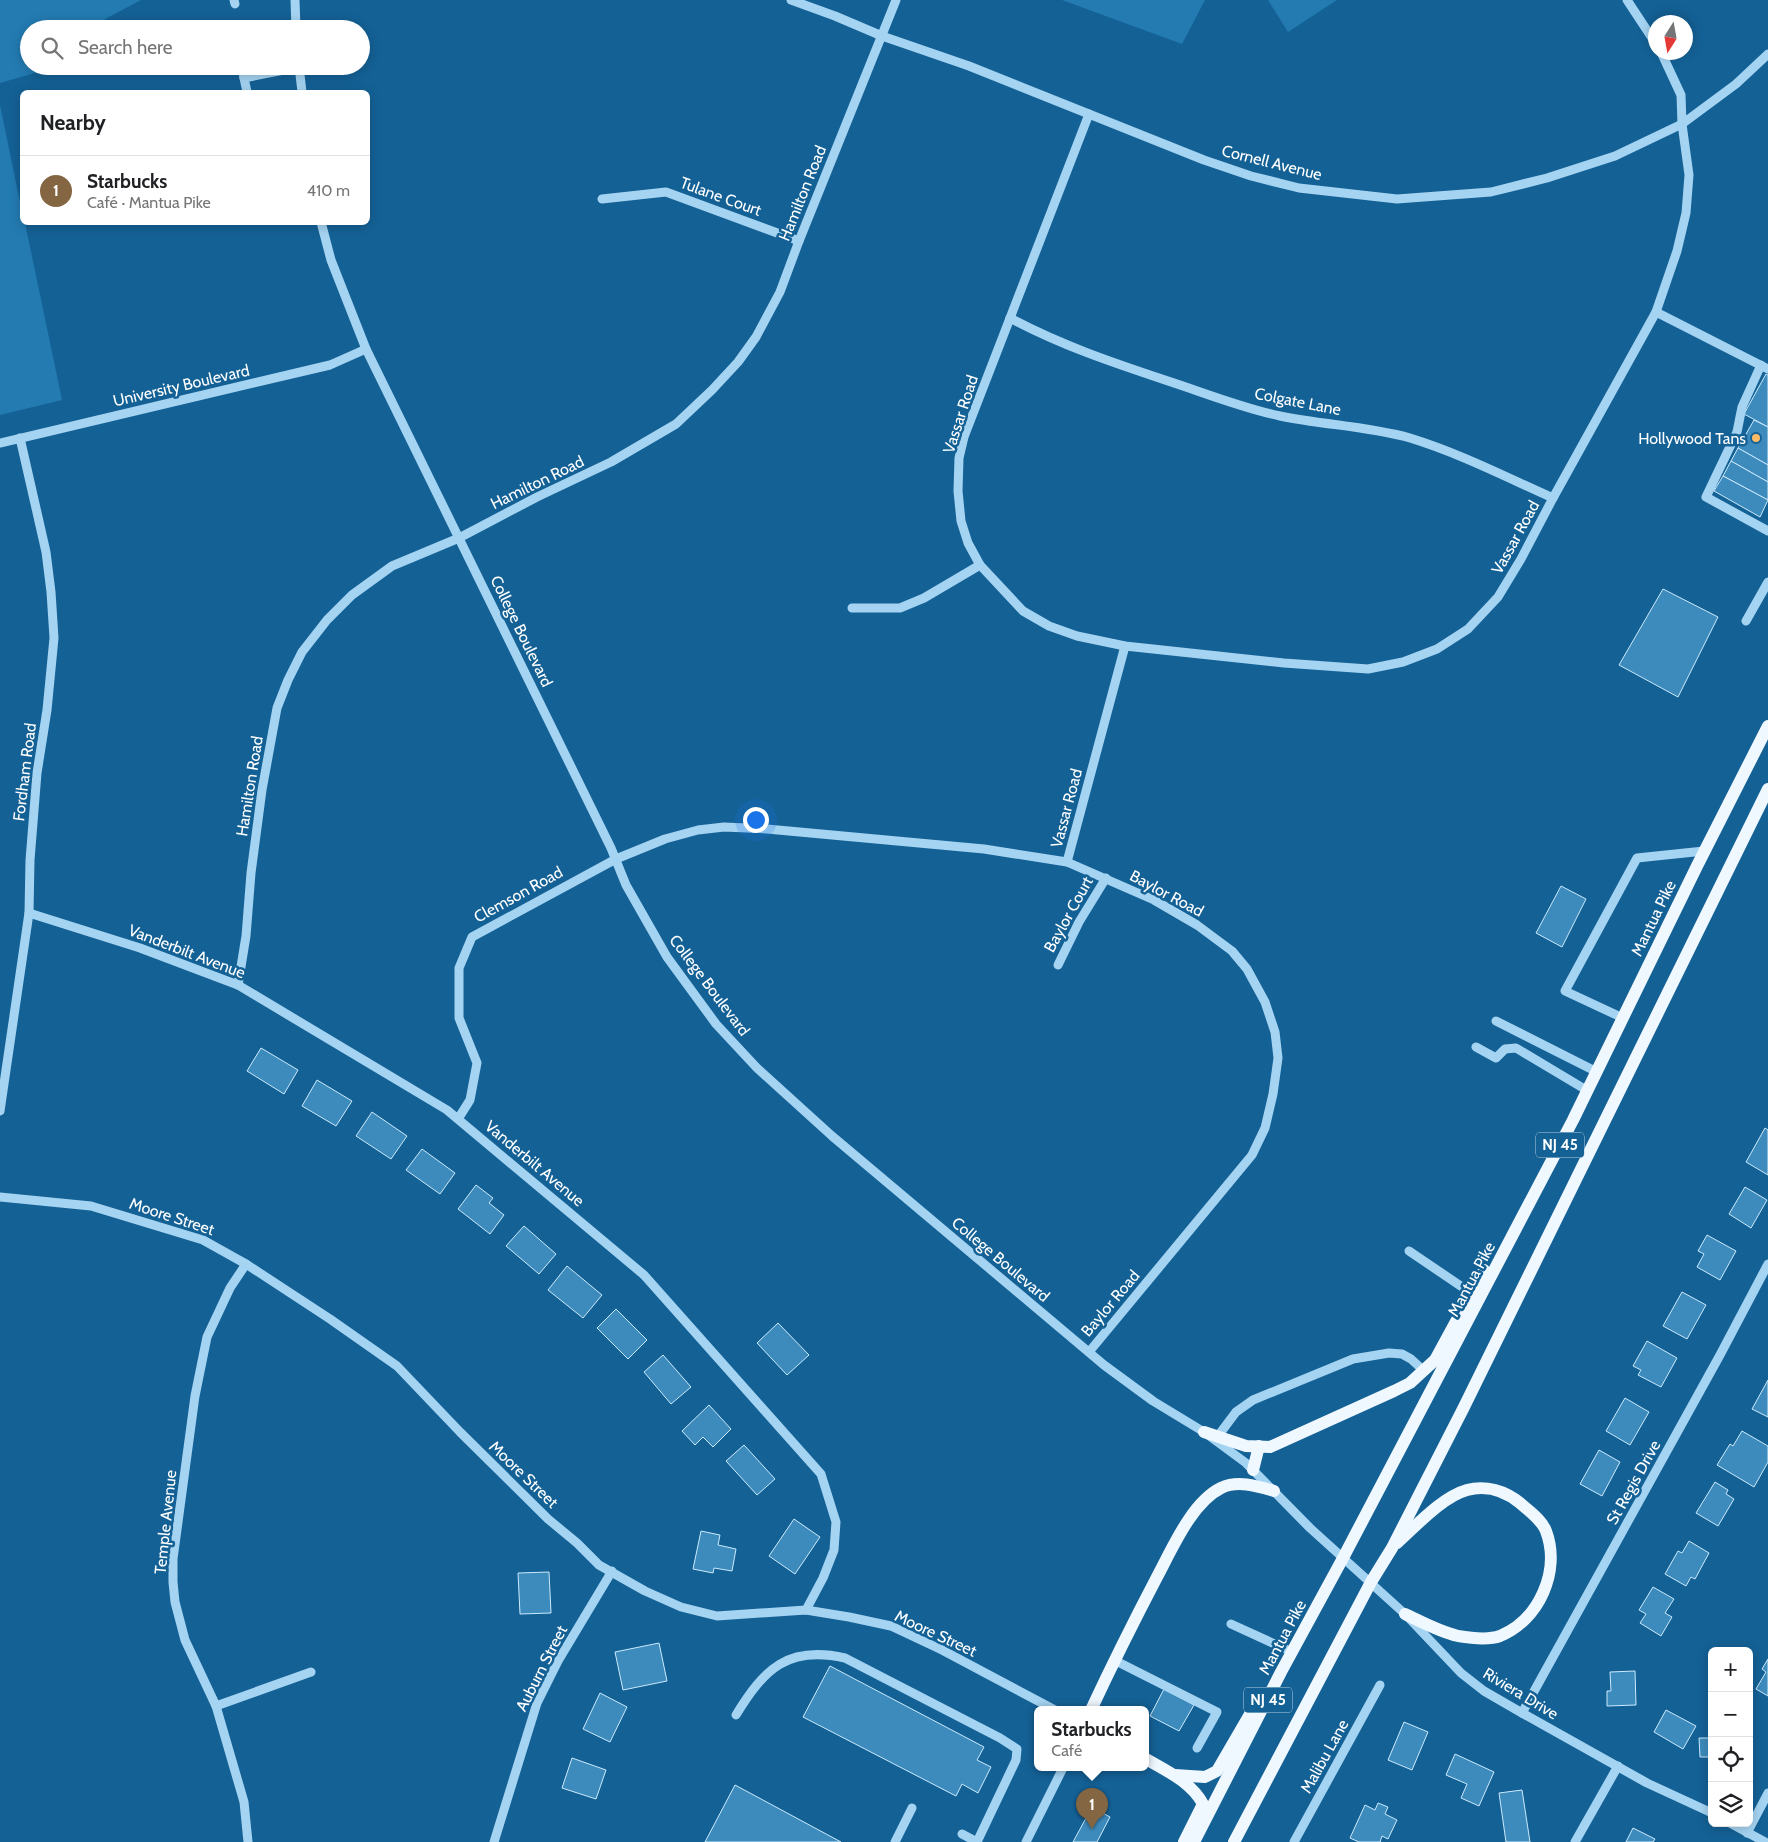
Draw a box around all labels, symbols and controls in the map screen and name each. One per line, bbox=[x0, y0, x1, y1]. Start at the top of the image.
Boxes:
north arrow bbox=[1648, 15, 1693, 60]
search box bbox=[20, 20, 370, 75]
icon: search bbox=[38, 34, 66, 62]
text: Search here bbox=[78, 36, 172, 59]
text: Nearby bbox=[40, 110, 106, 135]
street label: Cornell Avenue bbox=[1220, 141, 1324, 184]
street label: Hamilton Road bbox=[775, 143, 830, 244]
text: Starbucks bbox=[87, 170, 167, 193]
street label: Tulane Court bbox=[678, 173, 765, 220]
text: 1 bbox=[53, 181, 59, 200]
text: 410 m bbox=[307, 181, 350, 200]
text: Café · Mantua Pike bbox=[87, 193, 211, 212]
street label: University Boulevard bbox=[111, 361, 251, 410]
street label: Vassar Road bbox=[939, 373, 982, 456]
street label: Colgate Lane bbox=[1253, 384, 1343, 419]
place label: Hollywood Tans bbox=[1638, 429, 1746, 448]
marker: Hollywood Tans bbox=[1750, 432, 1762, 444]
street label: Hamilton Road bbox=[488, 452, 587, 513]
street label: Vassar Road bbox=[1487, 497, 1543, 577]
street label: College Boulevard bbox=[486, 572, 557, 690]
street label: Fordham Road bbox=[9, 722, 40, 822]
street label: Hamilton Road bbox=[232, 735, 267, 838]
street label: Vassar Road bbox=[1047, 767, 1086, 850]
your location bbox=[743, 807, 769, 833]
street label: Clemson Road bbox=[471, 862, 566, 927]
street label: Baylor Road bbox=[1127, 866, 1207, 921]
street label: Baylor Court bbox=[1040, 873, 1097, 955]
street label: Mantua Pike bbox=[1627, 877, 1680, 959]
street label: Vanderbilt Avenue bbox=[126, 920, 248, 982]
street label: College Boulevard bbox=[665, 931, 754, 1040]
street label: Vanderbilt Avenue bbox=[481, 1116, 588, 1210]
road number: NJ 45 bbox=[1536, 1132, 1584, 1158]
street label: Moore Street bbox=[127, 1194, 217, 1239]
street label: College Boulevard bbox=[948, 1213, 1053, 1306]
street label: Mantua Pike bbox=[1444, 1239, 1499, 1320]
street label: Baylor Road bbox=[1077, 1266, 1144, 1340]
street label: Moore Street bbox=[485, 1437, 562, 1512]
street label: St Regis Drive bbox=[1602, 1437, 1664, 1528]
street label: Temple Avenue bbox=[151, 1469, 180, 1575]
street label: Mantua Pike bbox=[1255, 1597, 1310, 1678]
street label: Moore Street bbox=[892, 1606, 980, 1661]
street label: Auburn Street bbox=[512, 1621, 572, 1714]
map controls bbox=[1708, 1647, 1753, 1827]
button: + bbox=[1708, 1647, 1753, 1692]
street label: Riviera Drive bbox=[1480, 1664, 1562, 1723]
road number: NJ 45 bbox=[1244, 1688, 1292, 1712]
button: − bbox=[1708, 1692, 1753, 1737]
popup bbox=[1034, 1706, 1149, 1771]
street label: Malibu Lane bbox=[1296, 1716, 1352, 1796]
text: Starbucks bbox=[1051, 1718, 1132, 1741]
button: locate bbox=[1708, 1737, 1753, 1782]
text: Café bbox=[1051, 1741, 1082, 1760]
button: layers bbox=[1708, 1782, 1753, 1827]
pin: 1 bbox=[1076, 1788, 1108, 1829]

